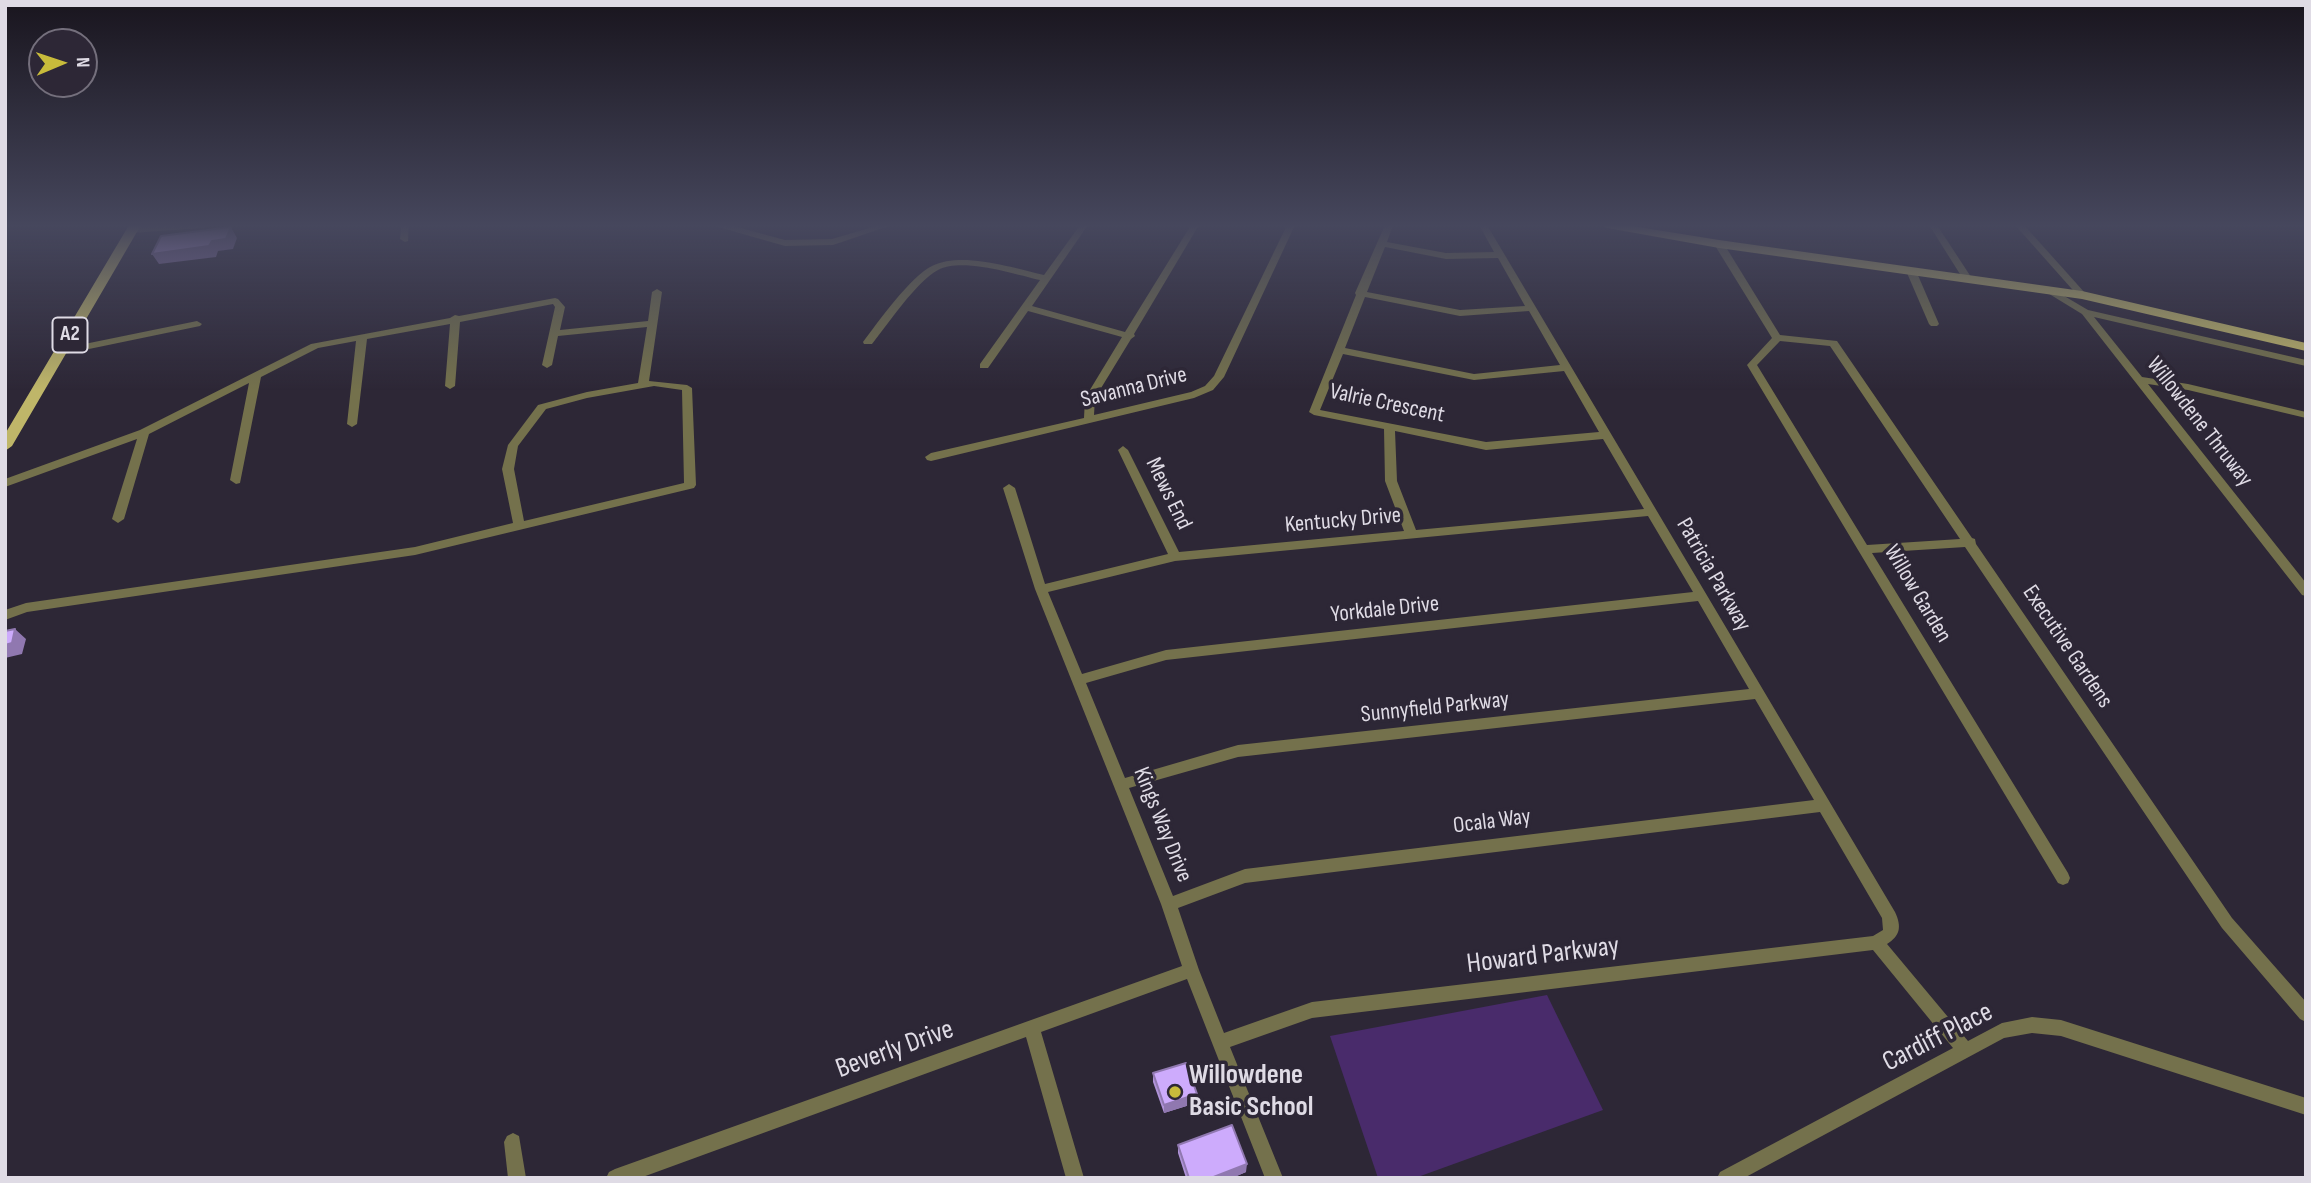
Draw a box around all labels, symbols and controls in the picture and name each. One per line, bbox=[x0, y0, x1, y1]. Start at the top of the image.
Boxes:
north arrow bbox=[28, 28, 98, 98]
text: N bbox=[71, 57, 94, 68]
road number: A2 bbox=[52, 318, 88, 352]
street label: Willowdene Thruway bbox=[2140, 352, 2258, 492]
street label: Savanna Drive bbox=[1078, 362, 1190, 414]
street label: Valrie Crescent bbox=[1327, 378, 1447, 430]
street label: Mews End bbox=[1139, 454, 1197, 534]
street label: Kentucky Drive bbox=[1284, 502, 1402, 540]
street label: Patricia Parkway bbox=[1670, 514, 1756, 636]
street label: Willow Garden bbox=[1877, 540, 1957, 648]
street label: Executive Gardens bbox=[2016, 580, 2118, 714]
street label: Yorkdale Drive bbox=[1329, 591, 1441, 629]
street label: Sunnyfield Parkway bbox=[1360, 686, 1510, 730]
street label: Kings Way Drive bbox=[1126, 764, 1198, 886]
street label: Ocala Way bbox=[1452, 804, 1532, 840]
street label: Howard Parkway bbox=[1465, 930, 1621, 982]
street label: Cardiff Place bbox=[1877, 996, 1999, 1080]
street label: Beverly Drive bbox=[832, 1013, 958, 1087]
place label: Willowdene Basic School bbox=[1189, 1059, 1314, 1125]
marker: Willowdene Basic School bbox=[1167, 1084, 1183, 1100]

